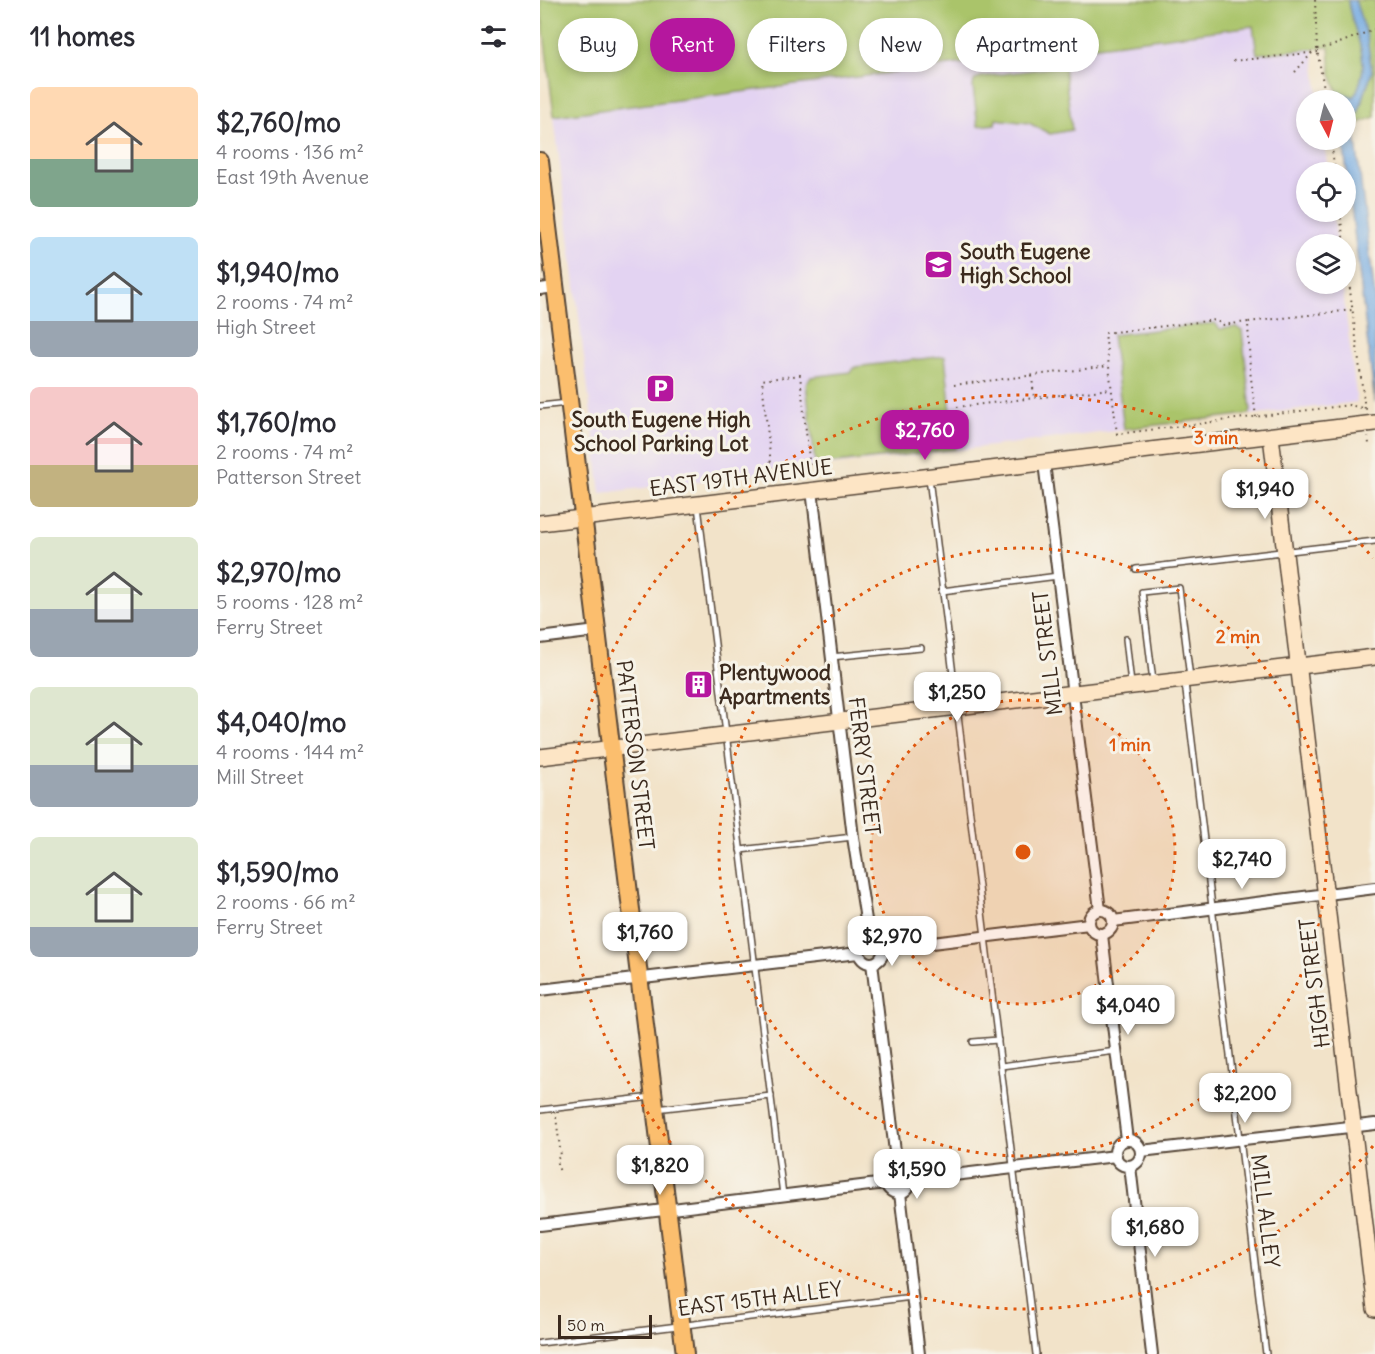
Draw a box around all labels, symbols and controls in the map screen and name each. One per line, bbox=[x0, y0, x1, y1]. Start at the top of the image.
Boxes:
chip: Buy bbox=[558, 18, 638, 72]
chip: Rent bbox=[650, 18, 735, 72]
chip: Filters bbox=[747, 18, 847, 72]
chip: New bbox=[859, 18, 943, 72]
chip: Apartment bbox=[955, 18, 1099, 72]
text: 11 homes bbox=[30, 20, 135, 53]
icon: filters bbox=[477, 20, 510, 53]
north arrow bbox=[1296, 90, 1356, 150]
map controls bbox=[1296, 90, 1356, 294]
text: $2,760/mo bbox=[216, 106, 341, 139]
icon: home bbox=[78, 111, 150, 183]
text: 4 rooms · 136 m² bbox=[216, 139, 364, 164]
button: locate bbox=[1296, 162, 1356, 222]
text: East 19th Avenue bbox=[216, 164, 369, 189]
button: layers bbox=[1296, 234, 1356, 294]
place label: South Eugene High School bbox=[960, 238, 1091, 289]
school or university icon: South Eugene High School bbox=[923, 248, 955, 280]
text: $1,940/mo bbox=[216, 256, 339, 289]
icon: home bbox=[78, 261, 150, 333]
text: 2 rooms · 74 m² bbox=[216, 289, 353, 314]
text: High Street bbox=[216, 314, 316, 339]
parking icon: South Eugene High School Parking Lot bbox=[645, 373, 677, 405]
text: $1,760/mo bbox=[216, 406, 336, 439]
place label: South Eugene High School Parking Lot bbox=[571, 406, 751, 457]
pin: $2,760 bbox=[876, 410, 974, 461]
icon: home bbox=[78, 411, 150, 483]
text: $2,760 bbox=[895, 417, 955, 442]
text: 3 min bbox=[1194, 426, 1239, 449]
text: 2 rooms · 74 m² bbox=[216, 439, 353, 464]
street label: EAST 19TH AVENUE bbox=[648, 453, 834, 502]
text: Patterson Street bbox=[216, 464, 361, 489]
pin: $1,940 bbox=[1216, 469, 1314, 520]
text: $1,940 bbox=[1235, 476, 1295, 501]
text: $2,970/mo bbox=[216, 556, 341, 589]
icon: home bbox=[78, 561, 150, 633]
text: 5 rooms · 128 m² bbox=[216, 589, 364, 614]
street label: MILL STREET bbox=[1026, 589, 1069, 717]
text: Ferry Street bbox=[216, 614, 323, 639]
text: 2 min bbox=[1216, 625, 1261, 648]
street label: PATTERSON STREET bbox=[610, 658, 661, 851]
place label: Plentywood Apartments bbox=[719, 659, 832, 710]
building icon: Plentywood Apartments bbox=[682, 669, 714, 701]
pin: $1,250 bbox=[908, 672, 1006, 723]
text: $1,250 bbox=[928, 679, 986, 704]
street label: FERRY STREET bbox=[843, 695, 886, 837]
text: $4,040/mo bbox=[216, 706, 346, 739]
icon: home bbox=[78, 711, 150, 783]
text: 1 min bbox=[1109, 733, 1151, 756]
text: 4 rooms · 144 m² bbox=[216, 739, 364, 764]
text: Mill Street bbox=[216, 764, 304, 789]
pin: $2,740 bbox=[1193, 839, 1291, 890]
centre of rings bbox=[1013, 842, 1033, 862]
text: $2,740 bbox=[1212, 846, 1272, 871]
text: $1,590/mo bbox=[216, 856, 339, 889]
icon: home bbox=[78, 861, 150, 933]
text: 2 rooms · 66 m² bbox=[216, 889, 356, 914]
pin: $1,760 bbox=[596, 912, 694, 963]
text: Ferry Street bbox=[216, 914, 323, 939]
pin: $2,970 bbox=[843, 916, 941, 967]
street label: HIGH STREET bbox=[1293, 917, 1336, 1050]
text: $1,760 bbox=[616, 919, 674, 944]
text: $2,970 bbox=[862, 923, 922, 948]
pin: $4,040 bbox=[1079, 985, 1177, 1036]
text: $4,040 bbox=[1096, 992, 1160, 1017]
pin: $2,200 bbox=[1196, 1073, 1294, 1124]
text: $2,200 bbox=[1213, 1080, 1277, 1105]
pin: $1,820 bbox=[611, 1145, 709, 1196]
pin: $1,590 bbox=[868, 1149, 966, 1200]
text: $1,820 bbox=[631, 1152, 689, 1177]
street label: MILL ALLEY bbox=[1245, 1153, 1286, 1270]
text: $1,590 bbox=[887, 1156, 947, 1181]
pin: $1,680 bbox=[1106, 1207, 1204, 1258]
text: $1,680 bbox=[1125, 1214, 1185, 1239]
street label: EAST 15TH ALLEY bbox=[676, 1275, 844, 1322]
scale bar bbox=[558, 1312, 652, 1340]
text: 50 m bbox=[567, 1315, 605, 1335]

